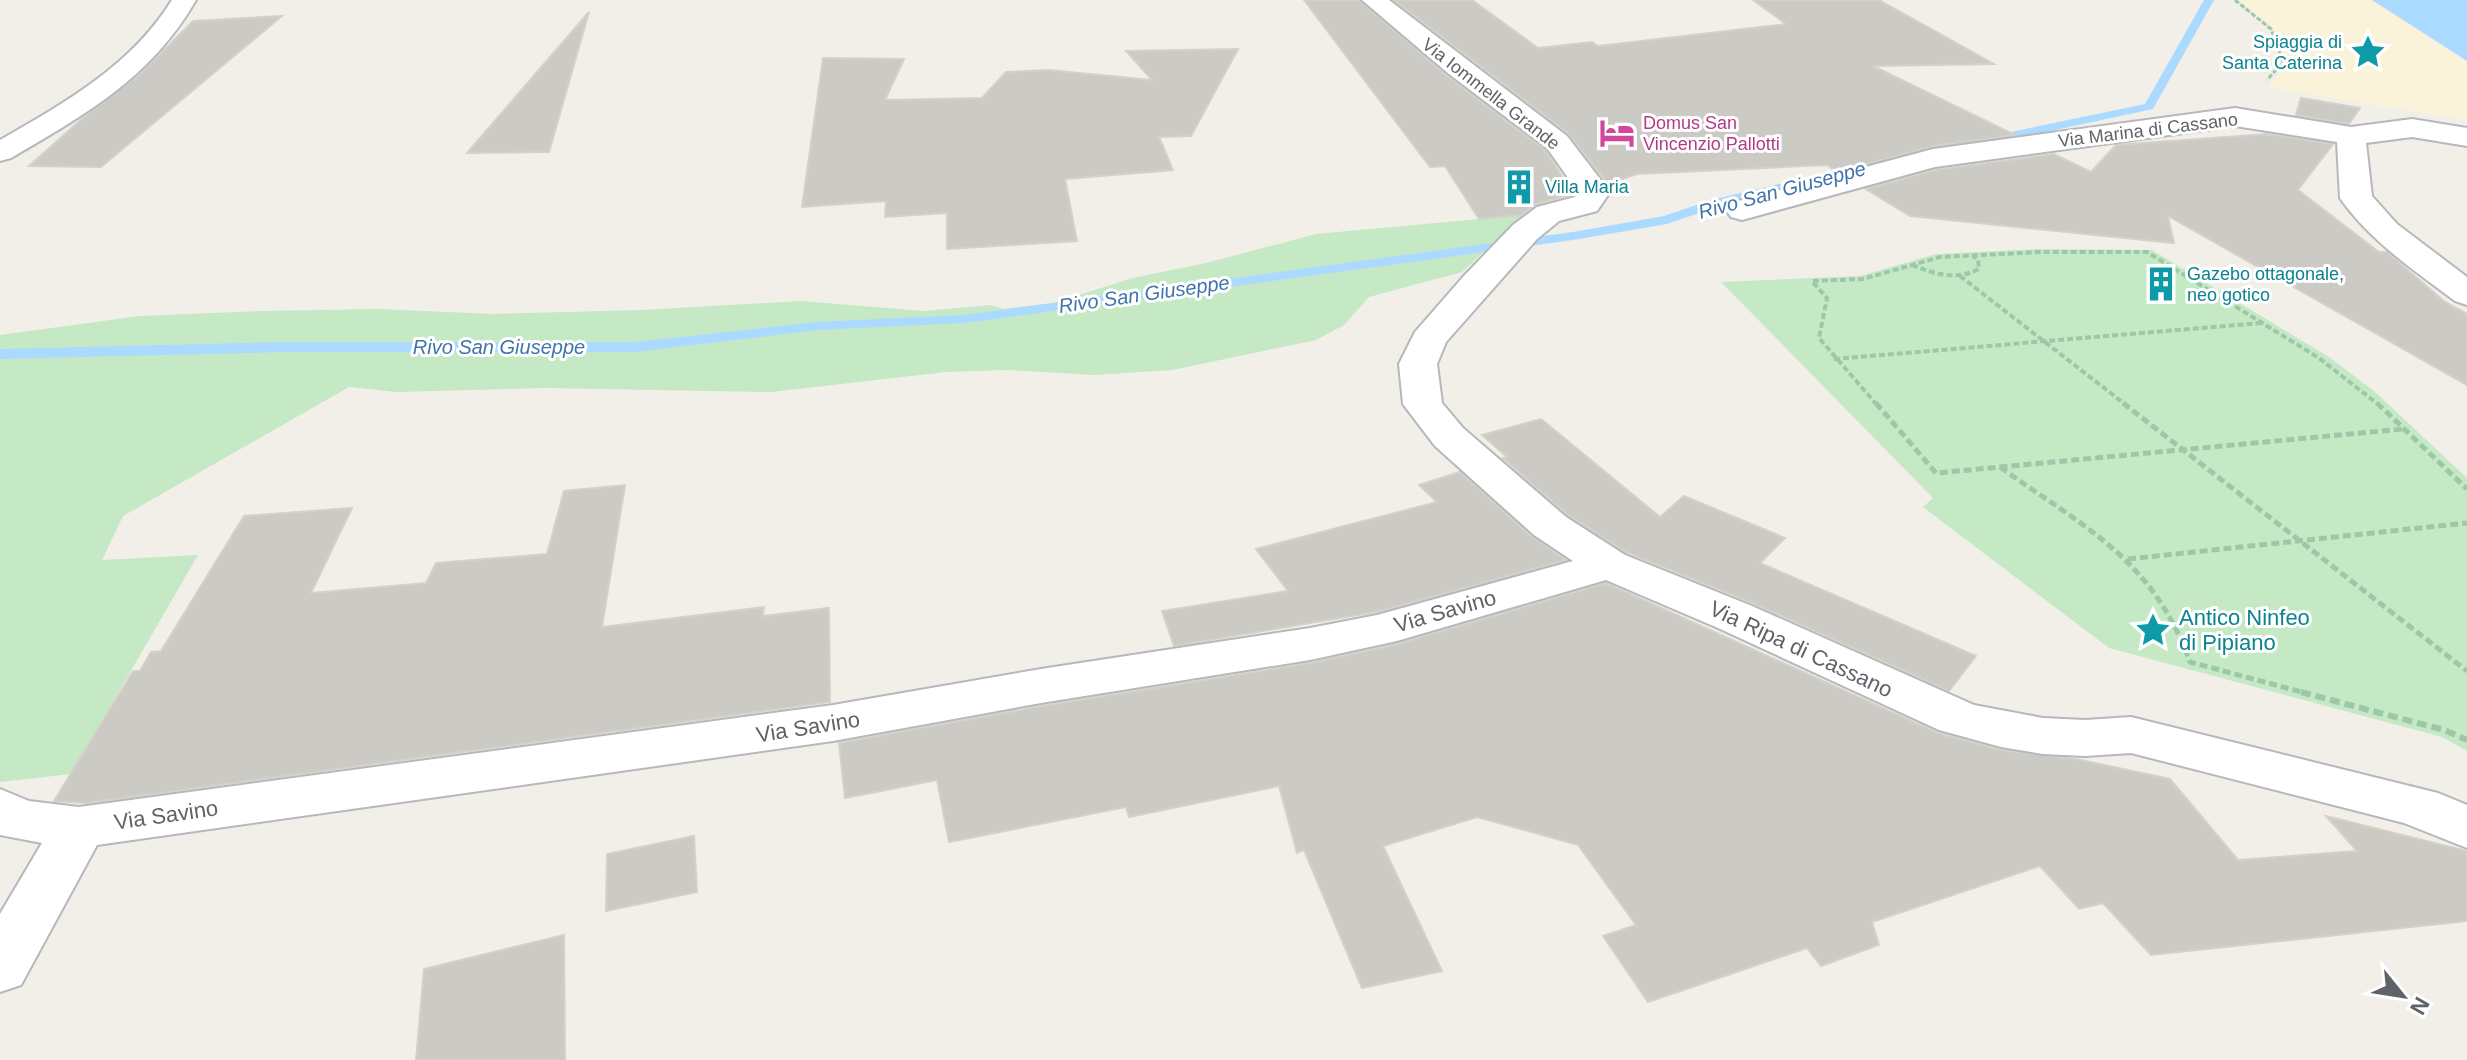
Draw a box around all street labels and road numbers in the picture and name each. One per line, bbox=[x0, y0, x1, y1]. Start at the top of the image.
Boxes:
street label: Via Iommella Grande bbox=[1418, 34, 1564, 154]
street label: Via Marina di Cassano bbox=[2057, 109, 2239, 151]
street label: Via Savino bbox=[1391, 585, 1499, 637]
street label: Via Ripa di Cassano bbox=[1706, 596, 1896, 702]
street label: Via Savino bbox=[754, 706, 862, 748]
street label: Via Savino bbox=[112, 795, 220, 835]

